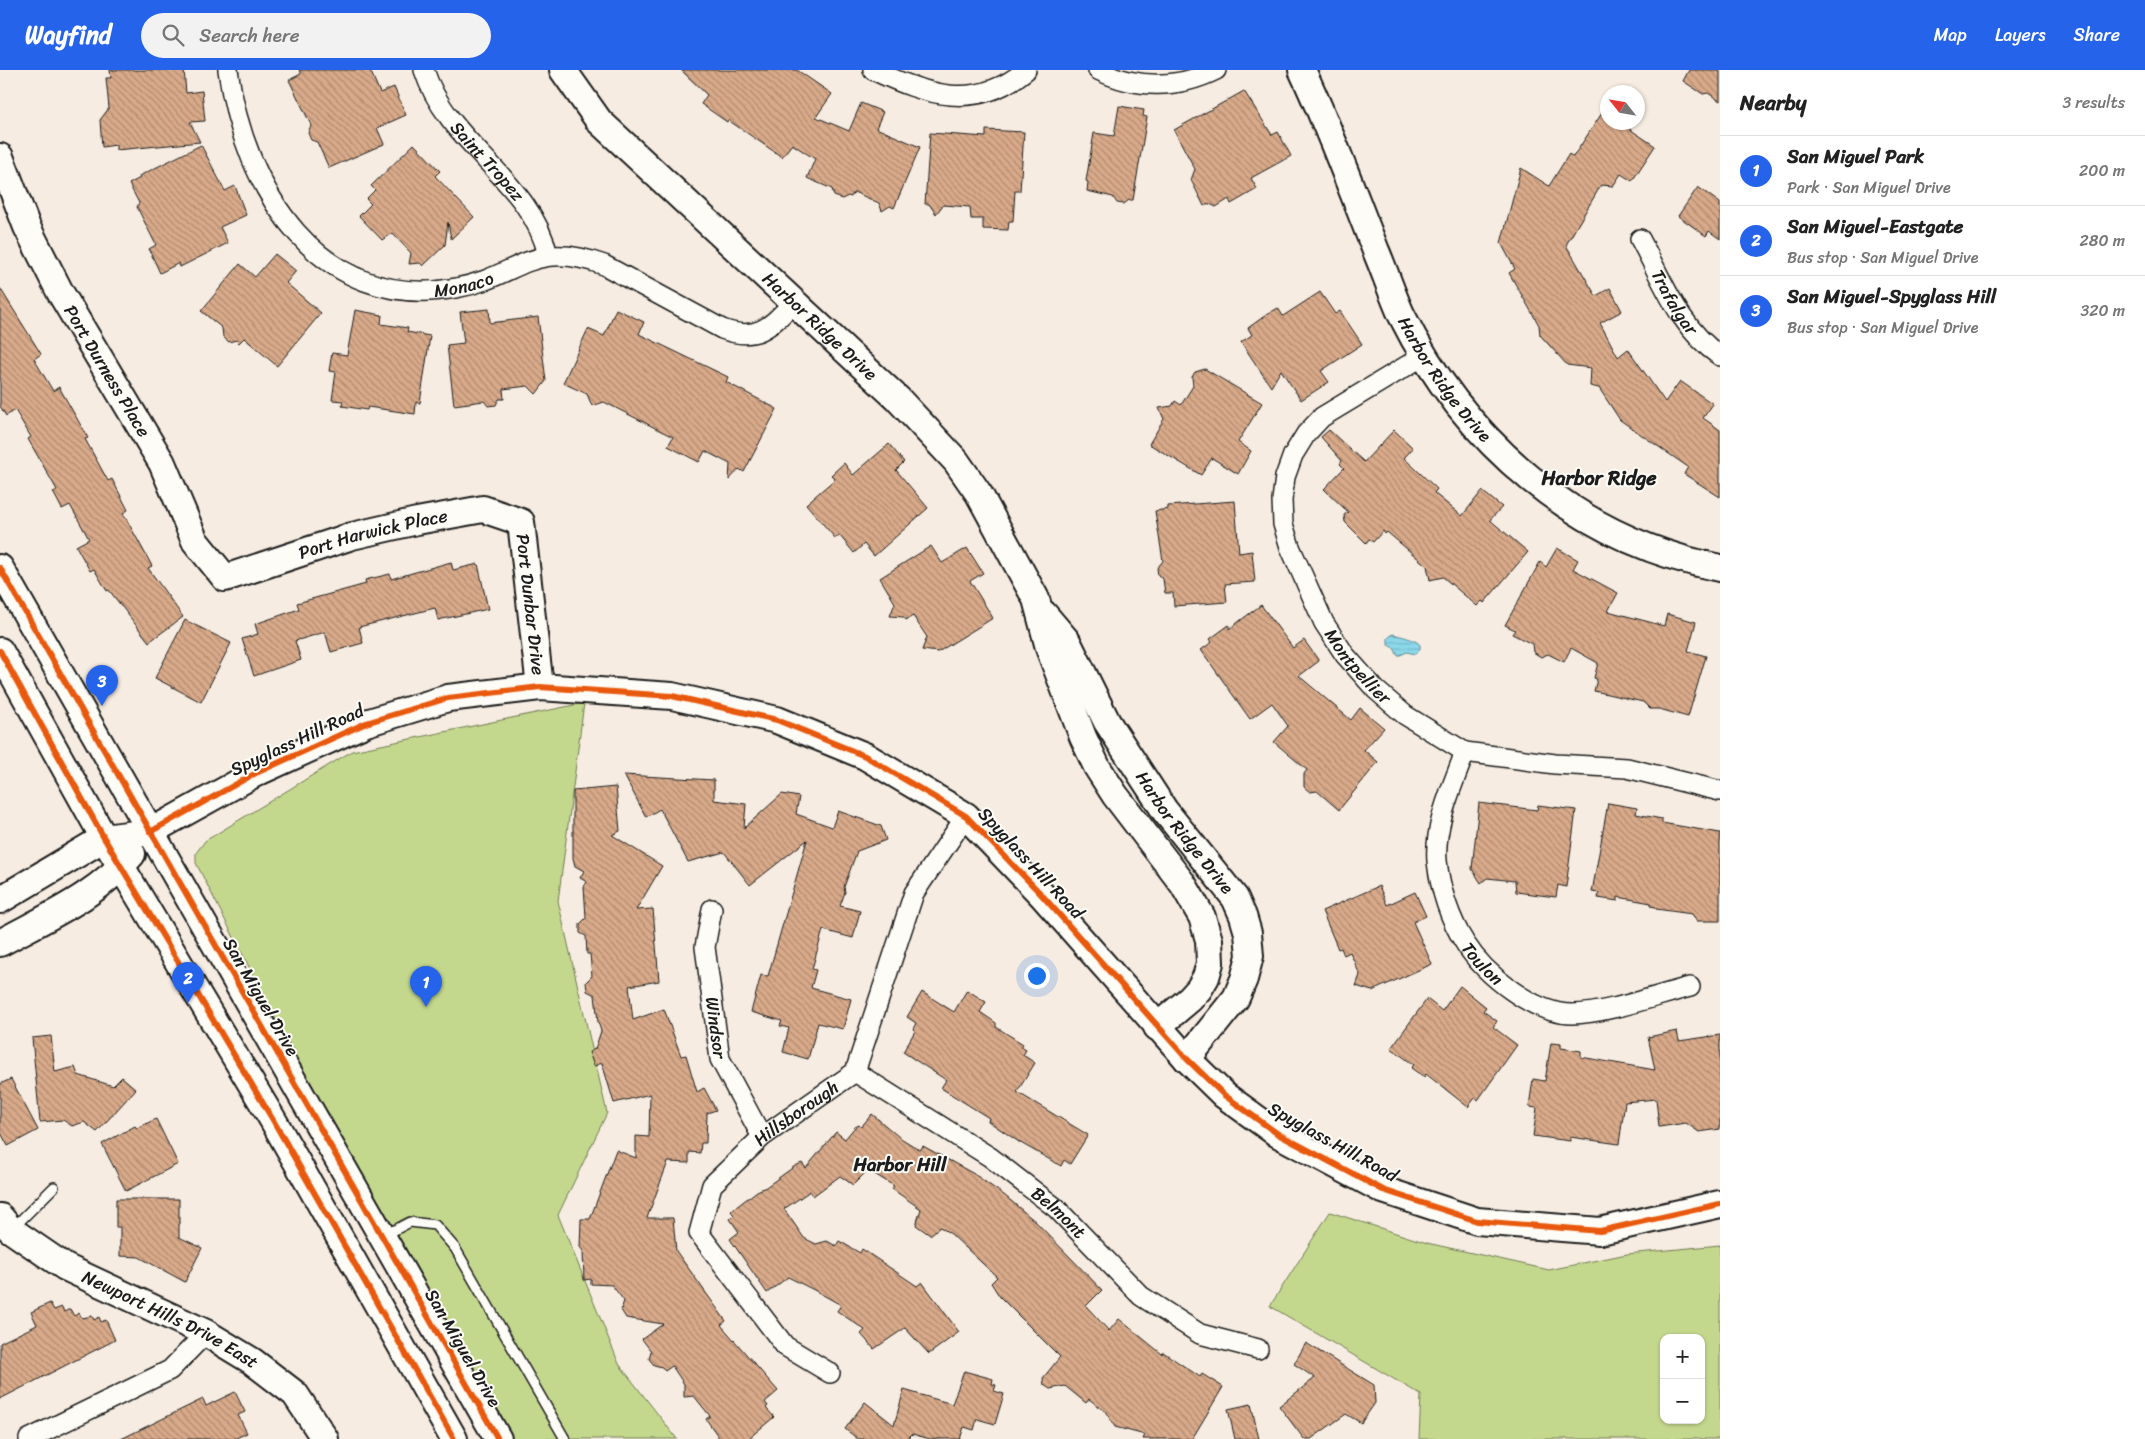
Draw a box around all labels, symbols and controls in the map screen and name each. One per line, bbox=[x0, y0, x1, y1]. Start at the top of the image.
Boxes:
search box bbox=[141, 13, 491, 58]
text: Wayfind bbox=[25, 14, 111, 56]
text: Search here bbox=[199, 19, 299, 52]
text: Map bbox=[1934, 19, 1967, 51]
text: Layers bbox=[1995, 19, 2046, 51]
text: Share bbox=[2074, 19, 2120, 51]
icon: search bbox=[159, 21, 187, 49]
text: Nearby bbox=[1740, 84, 1806, 122]
north arrow bbox=[1600, 85, 1645, 130]
text: 3 results bbox=[2062, 88, 2125, 117]
street label: Saint Tropez bbox=[442, 114, 533, 209]
text: San Miguel Park bbox=[1787, 140, 1924, 173]
text: 1 bbox=[1753, 156, 1759, 185]
text: 200 m bbox=[2079, 156, 2125, 185]
text: Park · San Miguel Drive bbox=[1787, 173, 1951, 202]
text: San Miguel-Eastgate bbox=[1787, 210, 1963, 243]
text: 2 bbox=[1751, 226, 1761, 255]
text: 280 m bbox=[2080, 226, 2125, 255]
text: Bus stop · San Miguel Drive bbox=[1787, 243, 1978, 272]
street label: Monaco bbox=[432, 262, 499, 307]
street label: Harbor Ridge Drive bbox=[755, 264, 885, 389]
street label: Trafalgar bbox=[1642, 264, 1707, 344]
text: San Miguel-Spyglass Hill bbox=[1787, 280, 1996, 313]
text: 3 bbox=[1752, 296, 1760, 325]
text: 320 m bbox=[2080, 296, 2125, 325]
street label: Port Durness Place bbox=[55, 298, 159, 444]
street label: Harbor Ridge Drive bbox=[1389, 310, 1500, 450]
text: Bus stop · San Miguel Drive bbox=[1787, 313, 1978, 342]
district label: Harbor Ridge bbox=[1540, 461, 1657, 496]
street label: Port Harwick Place bbox=[294, 500, 450, 569]
street label: Port Dunbar Drive bbox=[506, 532, 555, 677]
street label: Montpellier bbox=[1316, 622, 1400, 714]
pin: 3 bbox=[86, 665, 118, 706]
street label: Spyglass Hill Road bbox=[225, 694, 371, 785]
street label: Harbor Ridge Drive bbox=[1127, 764, 1242, 902]
street label: Spyglass Hill Road bbox=[970, 799, 1093, 928]
street label: San Miguel Drive bbox=[214, 931, 308, 1063]
street label: Toulon bbox=[1453, 935, 1511, 994]
pin: 2 bbox=[172, 962, 204, 1003]
your location bbox=[1024, 963, 1050, 989]
pin: 1 bbox=[410, 966, 442, 1007]
street label: Windsor bbox=[696, 995, 736, 1062]
street label: Hillsborough bbox=[745, 1072, 846, 1154]
street label: Spyglass Hill Road bbox=[1262, 1093, 1405, 1192]
district label: Harbor Hill bbox=[853, 1148, 948, 1181]
street label: Belmont bbox=[1024, 1178, 1094, 1247]
street label: Newport Hills Drive East bbox=[77, 1261, 266, 1377]
street label: San Miguel Drive bbox=[416, 1282, 510, 1414]
map controls bbox=[1660, 1334, 1705, 1424]
button: + bbox=[1660, 1334, 1705, 1379]
button: − bbox=[1660, 1379, 1705, 1424]

